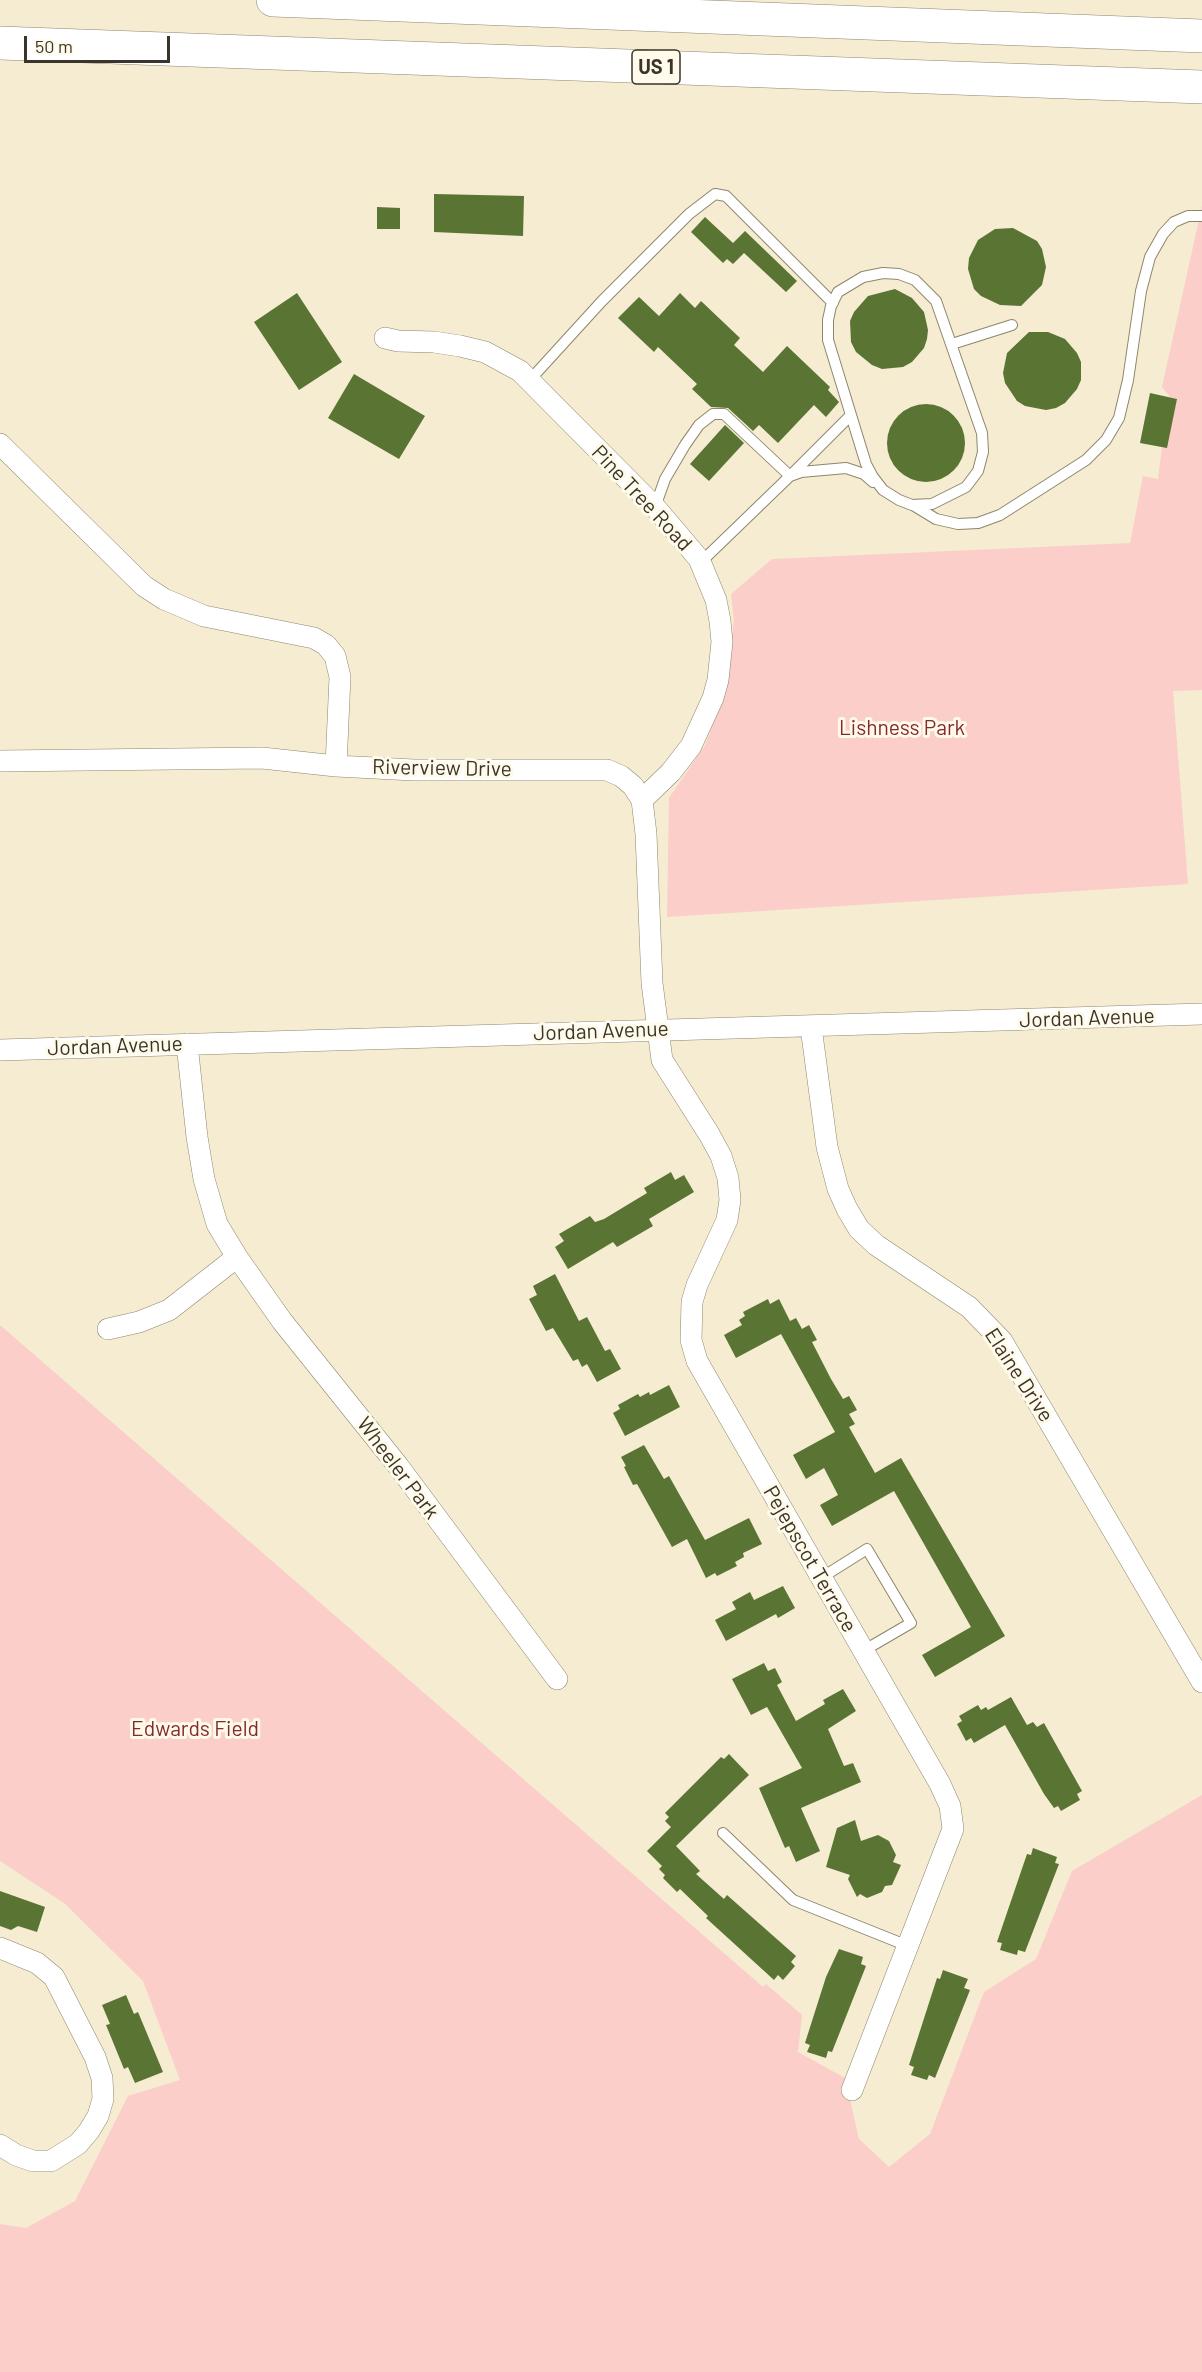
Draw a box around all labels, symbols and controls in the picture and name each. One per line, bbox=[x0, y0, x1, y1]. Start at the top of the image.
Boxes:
scale bar bbox=[27, 24, 172, 62]
text: 50 m bbox=[35, 35, 73, 57]
road number: US 1 bbox=[632, 50, 680, 84]
street label: Pine Tree Road bbox=[586, 440, 698, 556]
park label: Lishness Park bbox=[839, 715, 965, 741]
street label: Riverview Drive bbox=[372, 754, 512, 782]
street label: Jordan Avenue bbox=[1019, 1003, 1155, 1033]
street label: Jordan Avenue bbox=[533, 1016, 669, 1046]
street label: Jordan Avenue bbox=[47, 1031, 183, 1061]
street label: Elaine Drive bbox=[979, 1323, 1059, 1427]
street label: Wheeler Park bbox=[351, 1412, 445, 1524]
street label: Pejepscot Terrace bbox=[758, 1481, 862, 1637]
park label: Edwards Field bbox=[131, 1716, 259, 1742]

